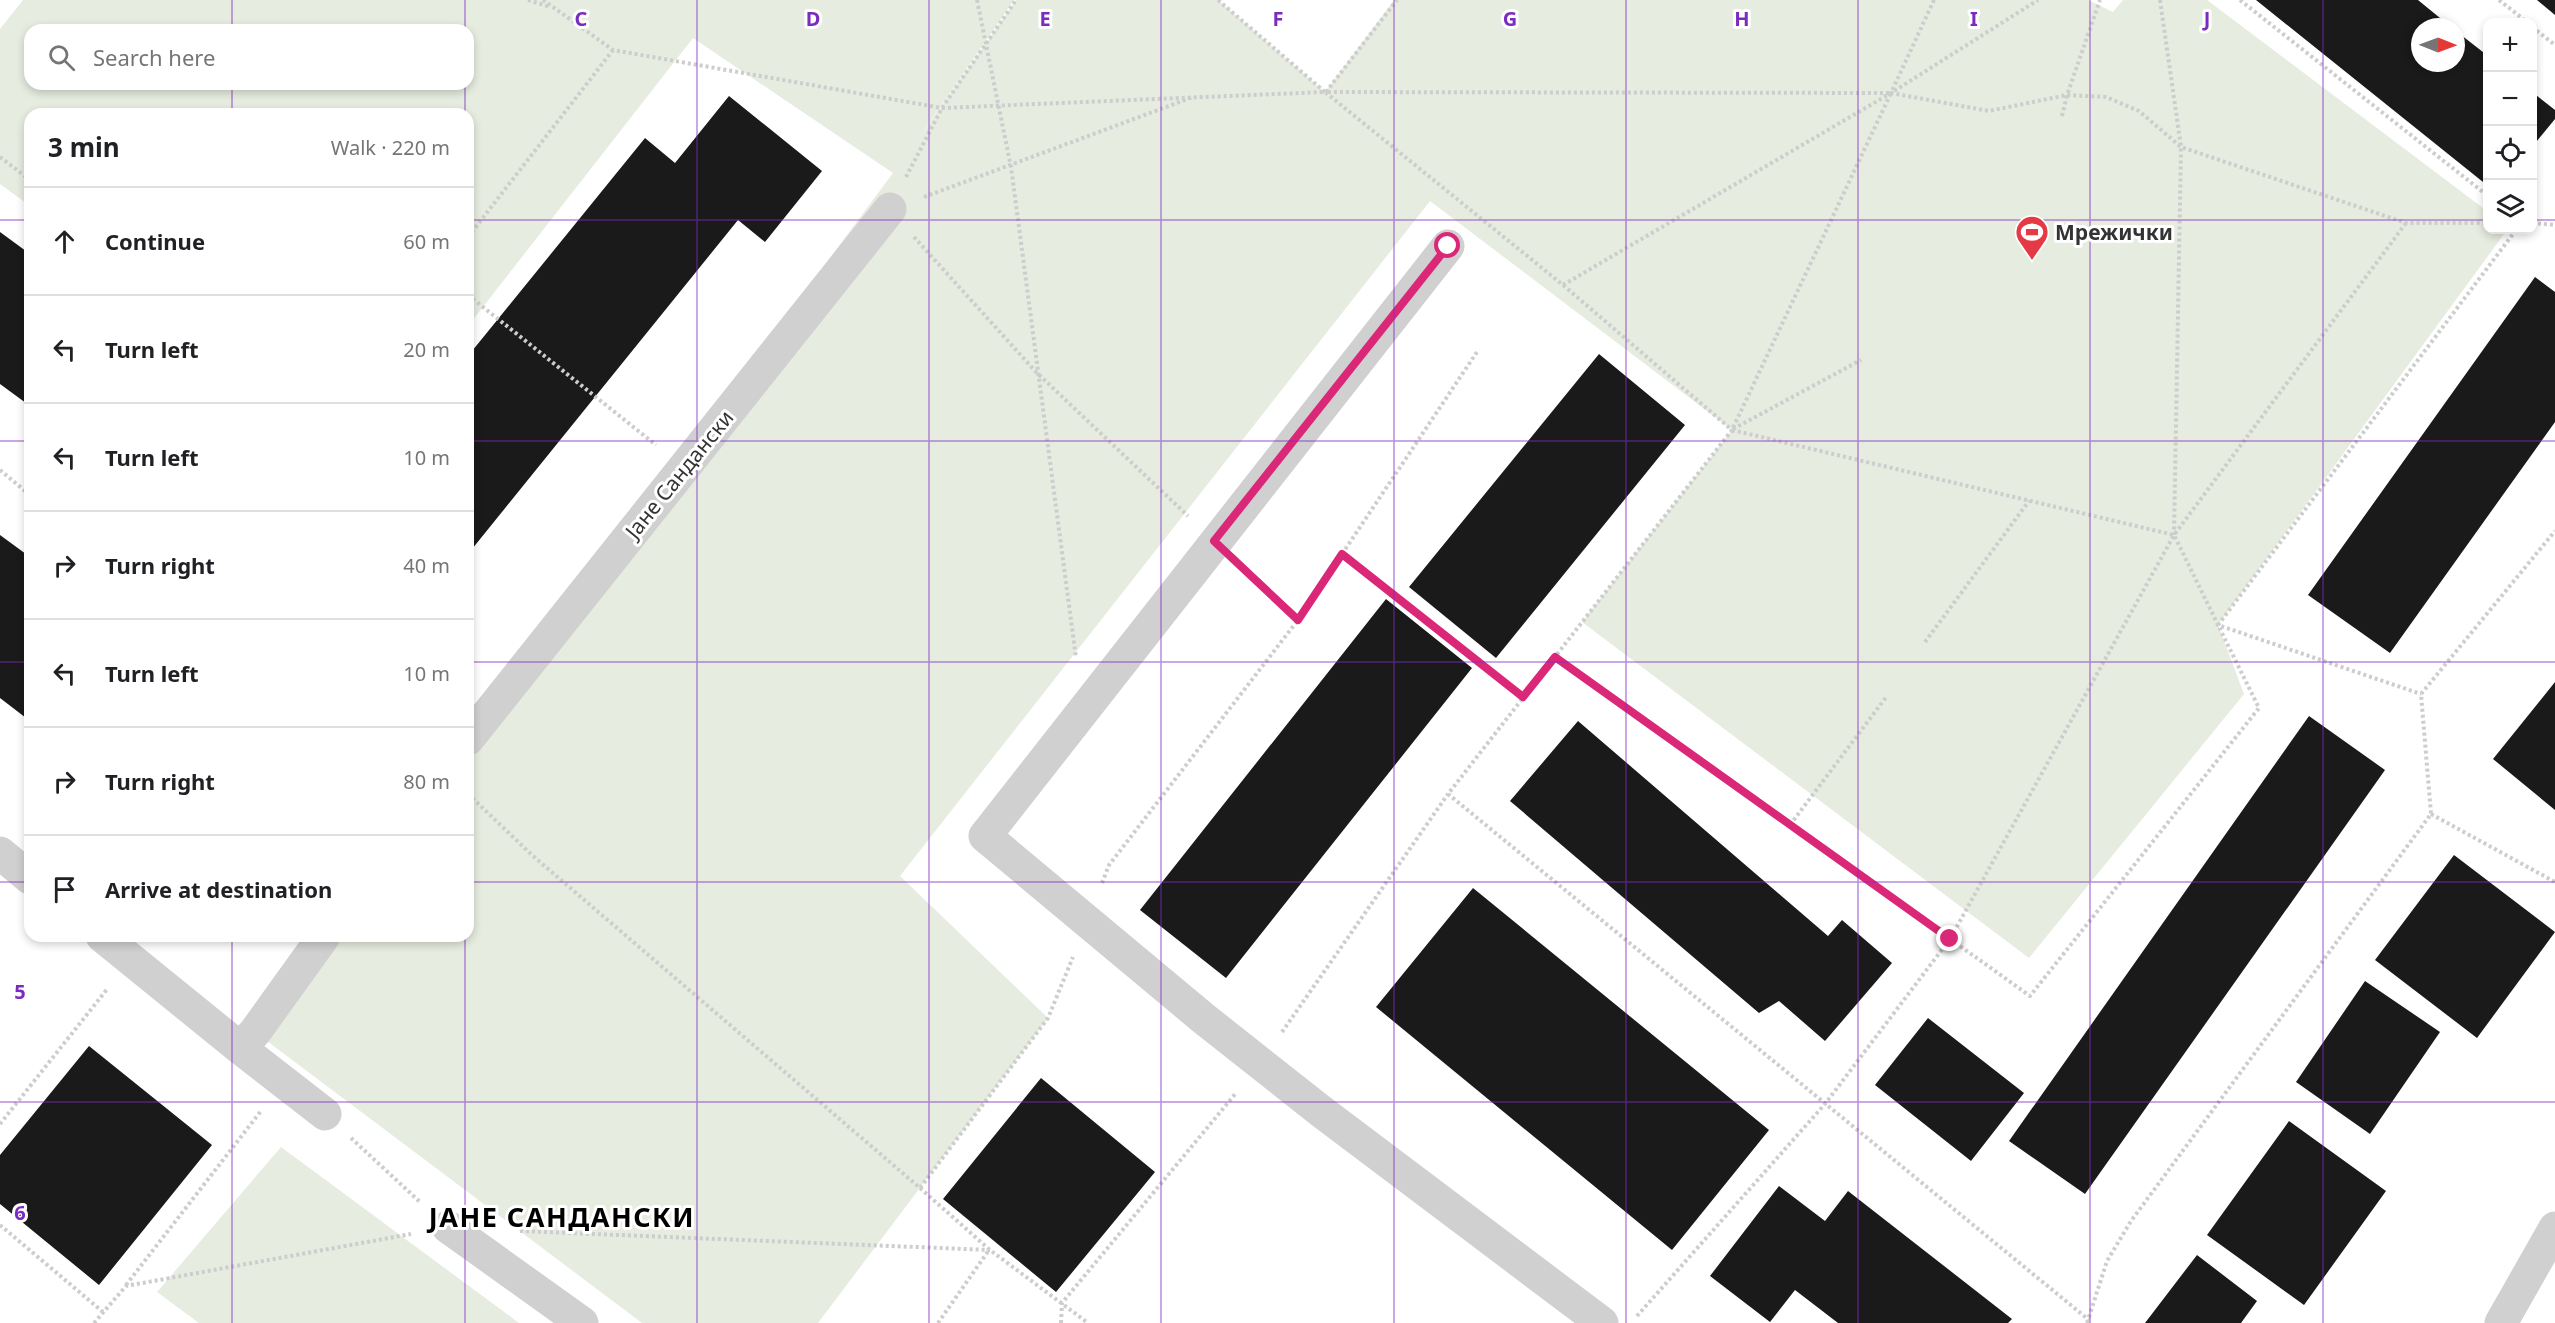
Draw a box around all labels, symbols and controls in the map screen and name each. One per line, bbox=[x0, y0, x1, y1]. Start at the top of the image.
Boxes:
text: C bbox=[575, 5, 588, 32]
text: D bbox=[806, 5, 820, 32]
text: E bbox=[1039, 5, 1051, 32]
text: F bbox=[1273, 5, 1283, 32]
text: G bbox=[1503, 5, 1517, 32]
text: H bbox=[1734, 5, 1750, 32]
text: I bbox=[1970, 5, 1978, 32]
text: J bbox=[2202, 5, 2210, 32]
north arrow bbox=[2411, 18, 2465, 72]
map controls bbox=[2483, 18, 2537, 234]
button: + bbox=[2483, 18, 2537, 72]
search box bbox=[24, 24, 474, 90]
icon: search bbox=[45, 41, 78, 74]
text: Search here bbox=[93, 42, 215, 72]
button: − bbox=[2483, 72, 2537, 126]
button: locate bbox=[2483, 126, 2537, 180]
text: 3 min bbox=[48, 129, 120, 165]
text: Walk · 220 m bbox=[331, 134, 450, 161]
button: layers bbox=[2483, 180, 2537, 234]
sports icon: Мрежички bbox=[2014, 214, 2050, 261]
place label: Мрежички bbox=[2055, 218, 2173, 246]
icon: ahead bbox=[48, 225, 81, 258]
text: Continue bbox=[105, 226, 205, 256]
text: 60 m bbox=[403, 228, 450, 255]
route start bbox=[1434, 232, 1460, 258]
icon: left bbox=[48, 333, 81, 366]
text: Turn left bbox=[105, 334, 199, 364]
text: 20 m bbox=[403, 336, 450, 363]
street label: Јане Сандански bbox=[617, 404, 739, 545]
icon: left bbox=[48, 441, 81, 474]
text: Turn left bbox=[105, 442, 199, 472]
text: 10 m bbox=[403, 444, 450, 471]
icon: right bbox=[48, 549, 81, 582]
text: Turn right bbox=[105, 550, 215, 580]
text: 40 m bbox=[403, 552, 450, 579]
icon: left bbox=[48, 657, 81, 690]
text: Turn left bbox=[105, 658, 199, 688]
text: 10 m bbox=[403, 660, 450, 687]
icon: right bbox=[48, 765, 81, 798]
text: Turn right bbox=[105, 766, 215, 796]
text: 80 m bbox=[403, 768, 450, 795]
icon: arrive bbox=[48, 873, 81, 906]
text: Arrive at destination bbox=[105, 874, 332, 904]
route end bbox=[1936, 925, 1962, 951]
text: 5 bbox=[14, 978, 26, 1005]
district label: ЈАНЕ САНДАНСКИ bbox=[427, 1198, 695, 1235]
text: 6 bbox=[14, 1199, 26, 1226]

